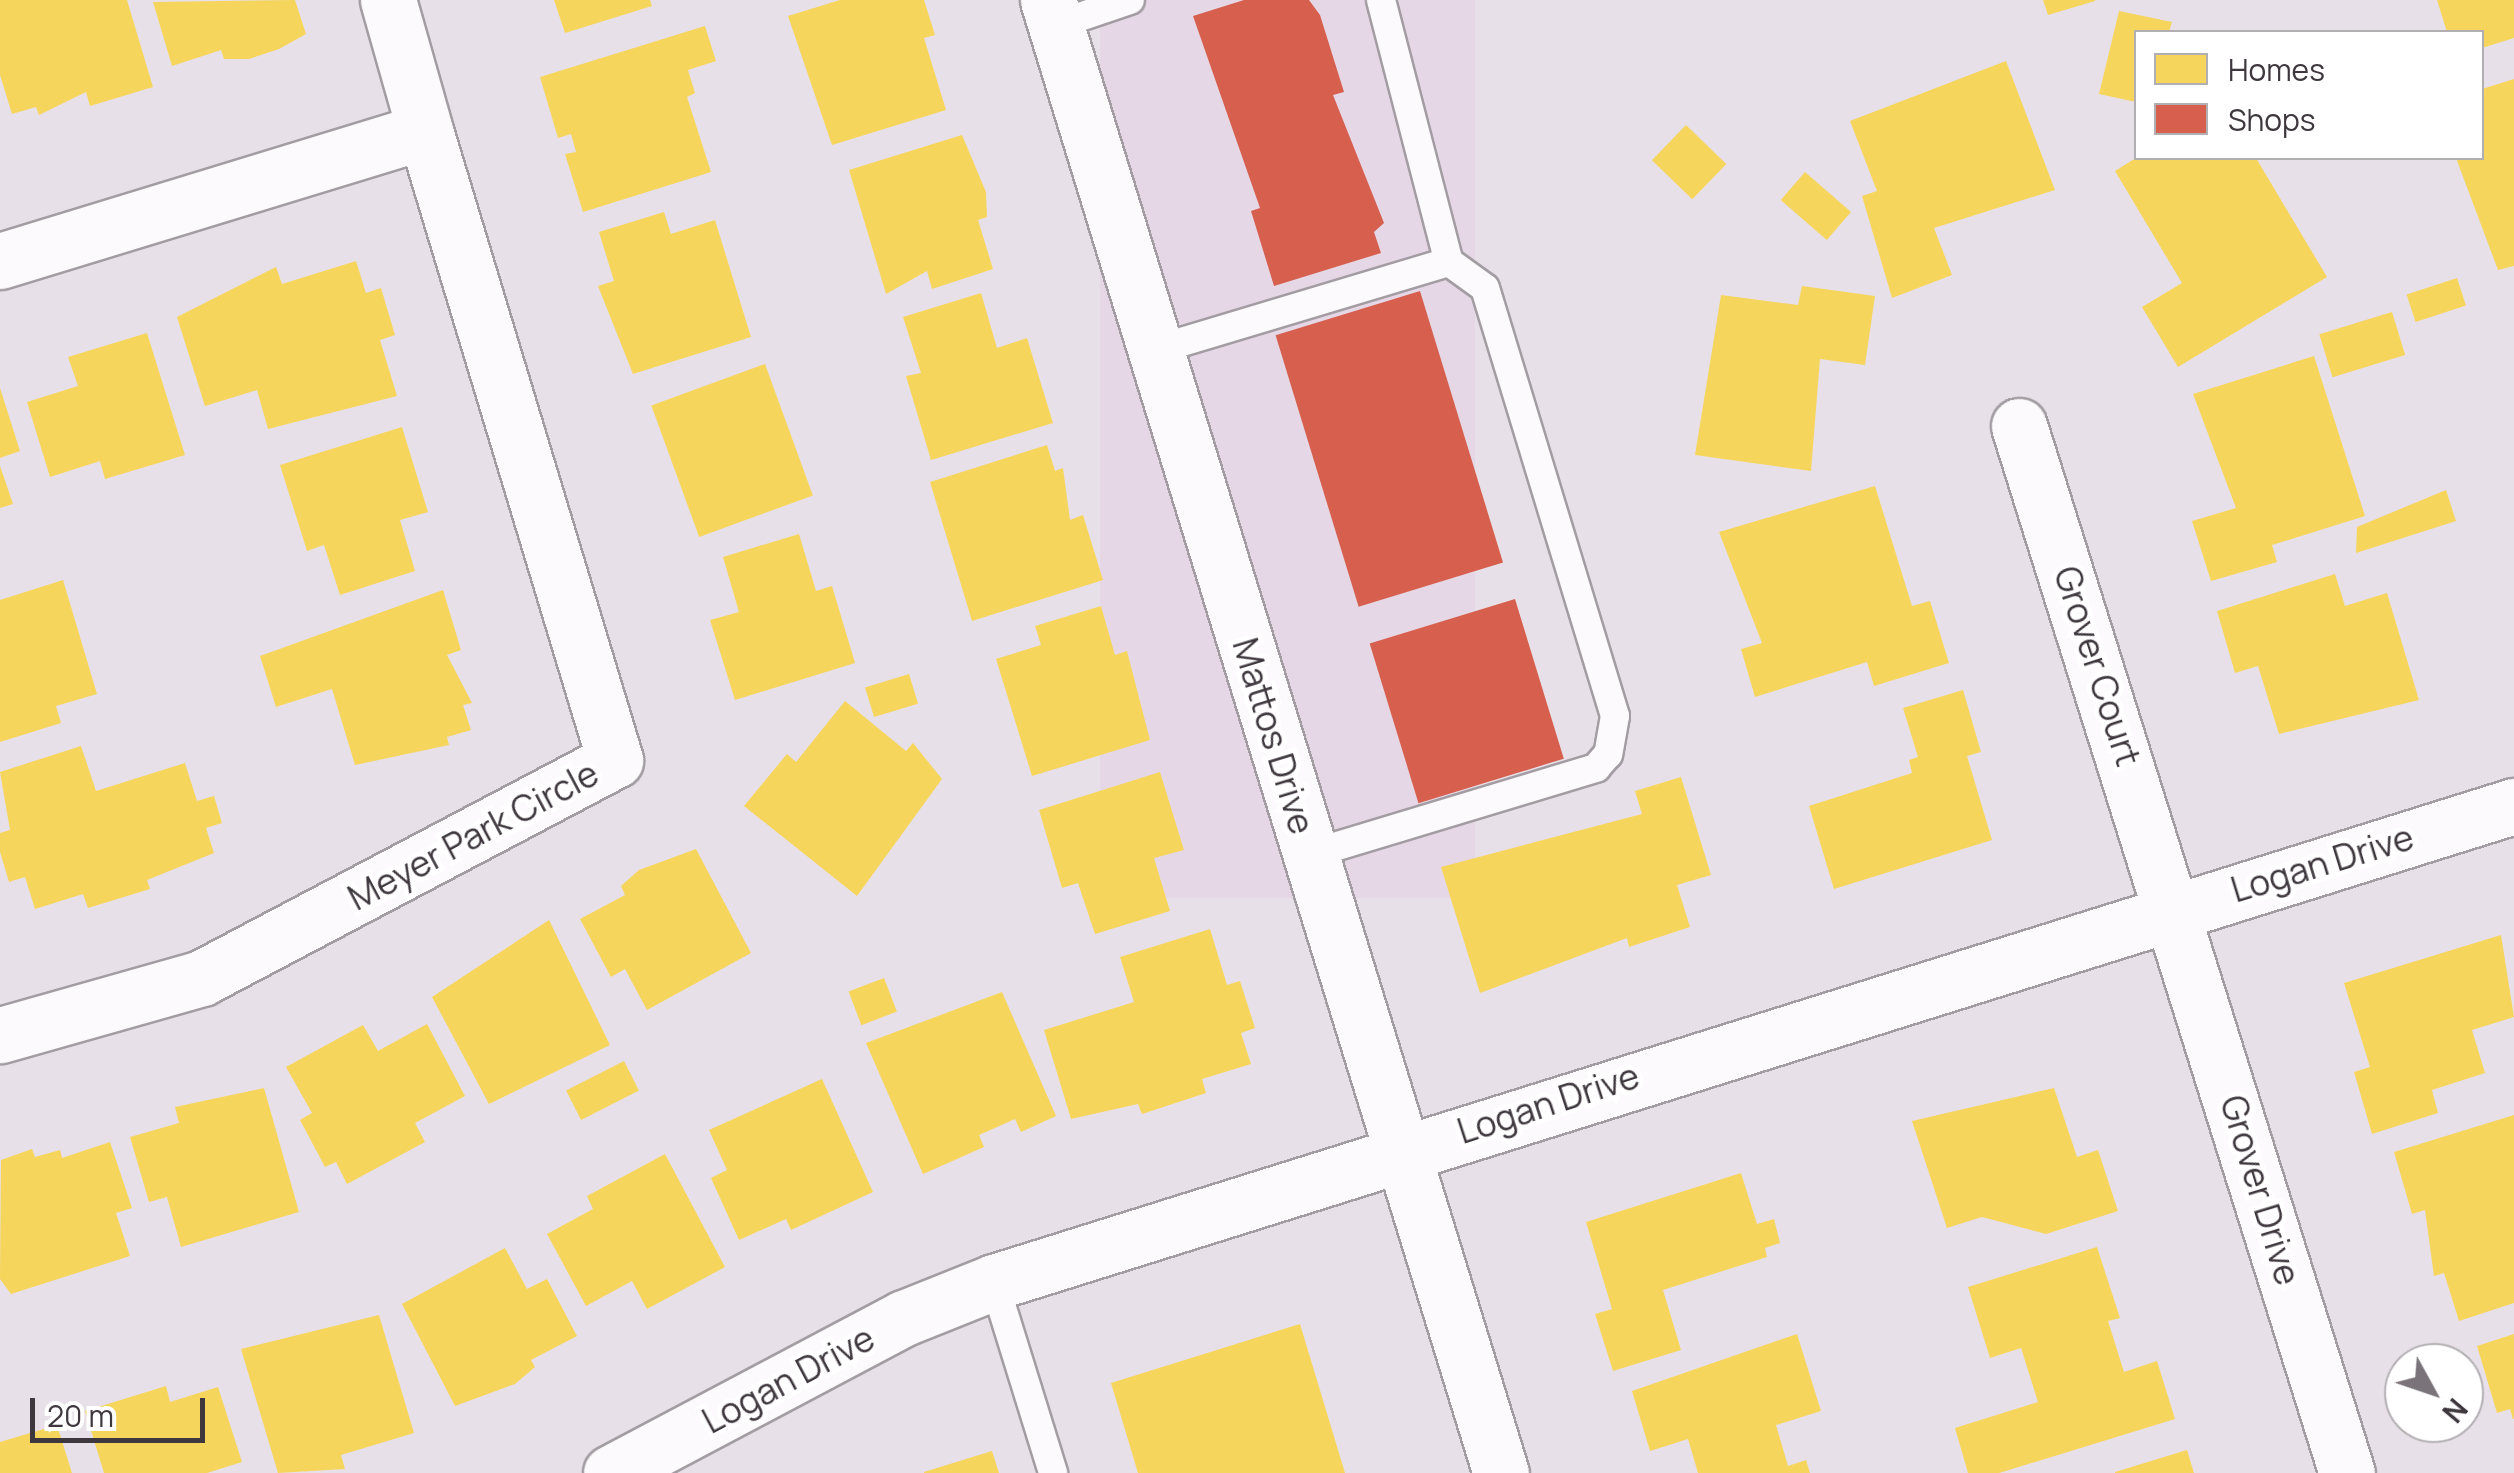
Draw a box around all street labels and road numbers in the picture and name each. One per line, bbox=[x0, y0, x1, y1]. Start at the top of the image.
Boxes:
street label: Grover Court bbox=[2046, 561, 2150, 771]
street label: Mattos Drive bbox=[1224, 633, 1324, 839]
street label: Meyer Park Circle bbox=[341, 751, 605, 919]
street label: Logan Drive bbox=[2226, 815, 2418, 911]
street label: Logan Drive bbox=[1452, 1054, 1644, 1152]
street label: Grover Drive bbox=[2212, 1090, 2310, 1290]
street label: Logan Drive bbox=[695, 1316, 881, 1442]

